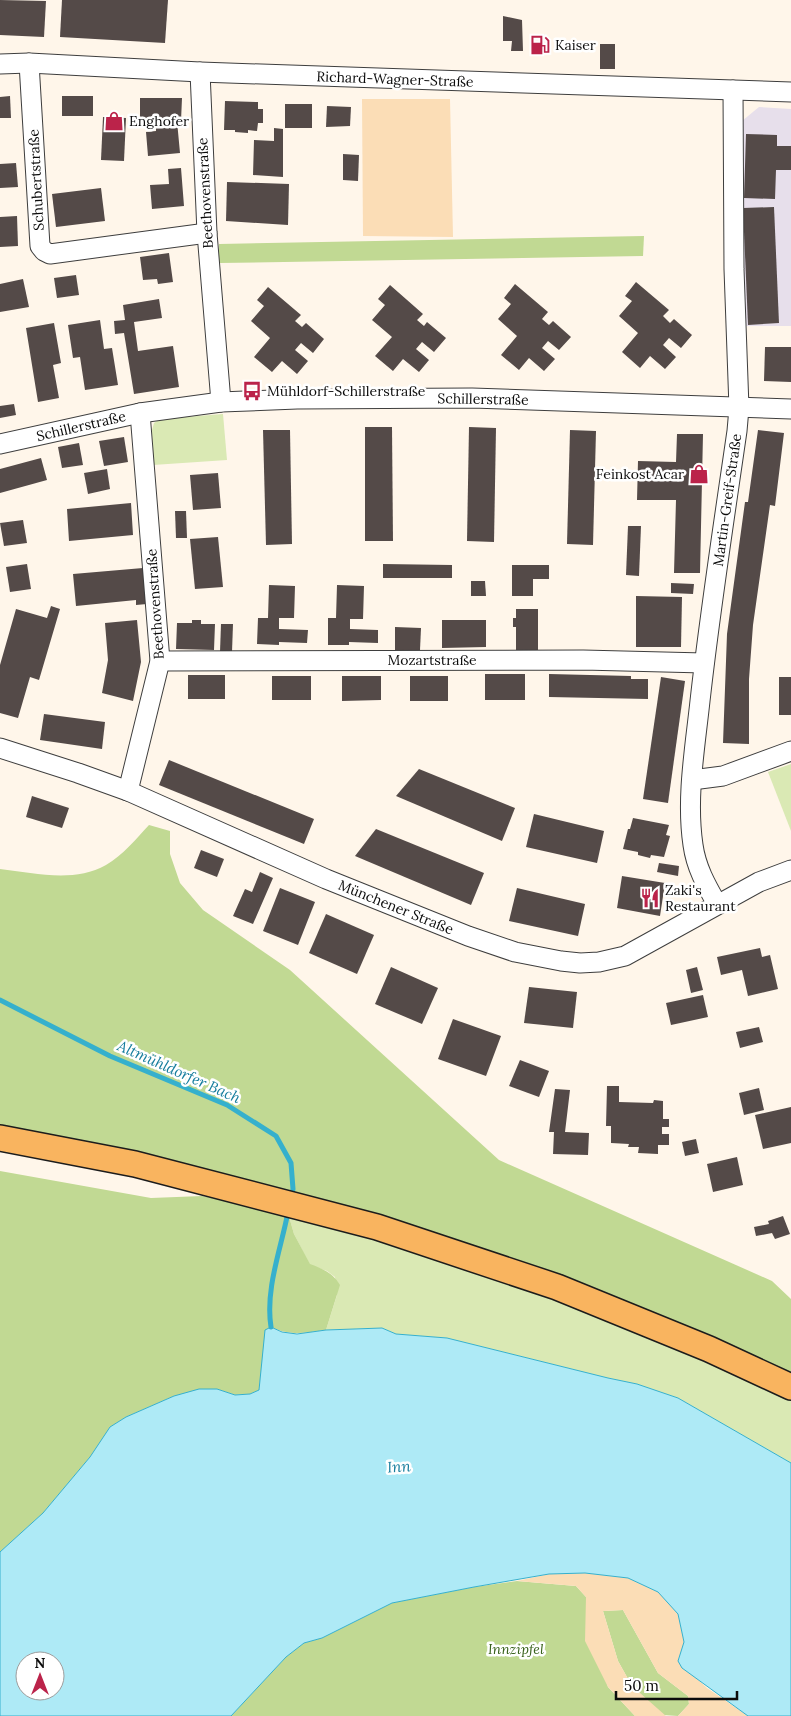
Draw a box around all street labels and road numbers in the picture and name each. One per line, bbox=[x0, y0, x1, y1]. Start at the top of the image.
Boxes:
street label: Richard-Wagner-Straße bbox=[316, 67, 474, 91]
street label: Schubertstraße bbox=[24, 128, 48, 231]
street label: Beethovenstraße bbox=[193, 137, 217, 249]
street label: Schillerstraße bbox=[437, 389, 529, 409]
street label: Schillerstraße bbox=[35, 407, 128, 445]
street label: Martin-Greif-Straße bbox=[709, 432, 745, 568]
street label: Beethovenstraße bbox=[142, 548, 168, 660]
street label: Mozartstraße bbox=[387, 651, 477, 669]
street label: Münchener Straße bbox=[336, 876, 457, 938]

